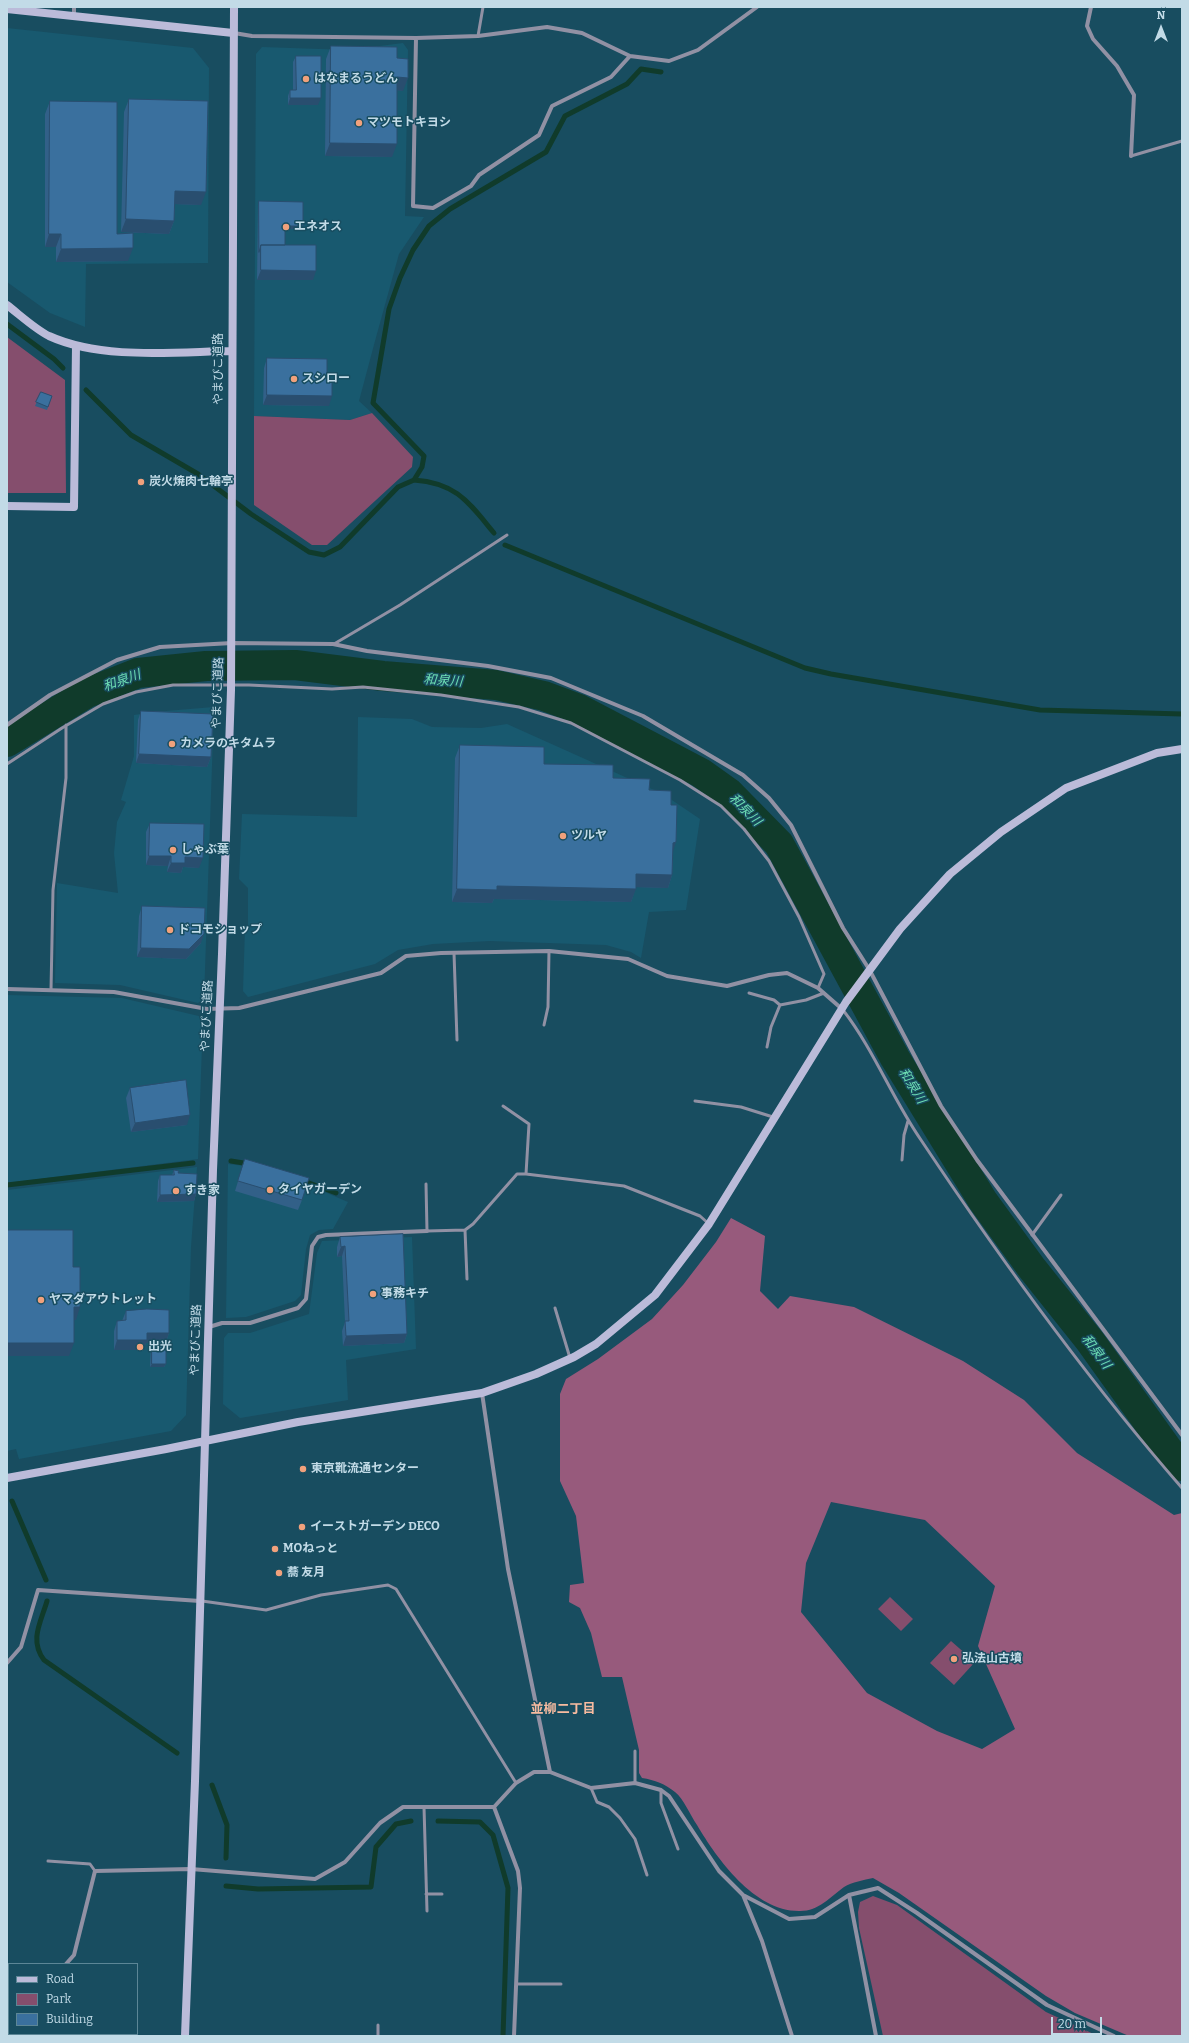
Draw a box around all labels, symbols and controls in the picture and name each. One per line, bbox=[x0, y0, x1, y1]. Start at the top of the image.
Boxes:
north arrow bbox=[1141, 8, 1181, 48]
text: N bbox=[1157, 9, 1165, 22]
place label: はなまるうどん bbox=[314, 72, 398, 86]
marker: はなまるうどん bbox=[301, 74, 311, 84]
place label: マツモトキヨシ bbox=[367, 116, 451, 130]
marker: マツモトキヨシ bbox=[354, 118, 364, 128]
place label: エネオス bbox=[294, 220, 342, 234]
marker: エネオス bbox=[281, 222, 291, 232]
street label: やまびこ道路 bbox=[212, 333, 226, 405]
place label: スシロー bbox=[302, 372, 350, 386]
marker: スシロー bbox=[289, 374, 299, 384]
place label: 炭火焼肉七輪亭 bbox=[149, 475, 233, 489]
marker: 炭火焼肉七輪亭 bbox=[136, 477, 146, 487]
street label: やまびこ道路 bbox=[210, 657, 226, 729]
water label: 和泉川 bbox=[101, 667, 143, 695]
water label: 和泉川 bbox=[423, 672, 463, 690]
place label: カメラのキタムラ bbox=[180, 737, 276, 751]
marker: カメラのキタムラ bbox=[167, 739, 177, 749]
water label: 和泉川 bbox=[726, 791, 764, 829]
place label: ツルヤ bbox=[571, 829, 607, 843]
marker: ツルヤ bbox=[558, 831, 568, 841]
place label: しゃぶ葉 bbox=[181, 843, 229, 857]
marker: しゃぶ葉 bbox=[168, 845, 178, 855]
place label: ドコモショップ bbox=[178, 923, 262, 937]
marker: ドコモショップ bbox=[165, 925, 175, 935]
street label: やまびこ道路 bbox=[198, 980, 216, 1052]
water label: 和泉川 bbox=[895, 1065, 929, 1107]
place label: タイヤガーデン bbox=[278, 1183, 362, 1197]
place label: すき家 bbox=[184, 1184, 220, 1198]
marker: タイヤガーデン bbox=[265, 1185, 275, 1195]
marker: すき家 bbox=[171, 1186, 181, 1196]
place label: 事務キチ bbox=[381, 1287, 429, 1301]
marker: 事務キチ bbox=[368, 1289, 378, 1299]
place label: ヤマダアウトレット bbox=[49, 1293, 157, 1307]
marker: ヤマダアウトレット bbox=[36, 1295, 46, 1305]
street label: やまびこ道路 bbox=[188, 1304, 204, 1376]
water label: 和泉川 bbox=[1078, 1332, 1114, 1372]
place label: 出光 bbox=[148, 1340, 172, 1354]
marker: 出光 bbox=[135, 1342, 145, 1352]
place label: 東京靴流通センター bbox=[311, 1462, 419, 1476]
marker: 東京靴流通センター bbox=[298, 1464, 308, 1474]
place label: イーストガーデン DECO bbox=[310, 1520, 440, 1534]
marker: イーストガーデン DECO bbox=[297, 1522, 307, 1532]
place label: MOねっと bbox=[283, 1542, 338, 1556]
marker: MOねっと bbox=[270, 1544, 280, 1554]
place label: 蕎 友月 bbox=[287, 1566, 325, 1580]
marker: 蕎 友月 bbox=[274, 1568, 284, 1578]
place label: 弘法山古墳 bbox=[962, 1652, 1022, 1666]
marker: 弘法山古墳 bbox=[949, 1654, 959, 1664]
district label: 並柳二丁目 bbox=[531, 1701, 595, 1717]
legend bbox=[8, 1963, 138, 2035]
text: Road bbox=[46, 1972, 74, 1986]
text: Park bbox=[46, 1992, 71, 2006]
scale bar bbox=[1053, 2009, 1104, 2035]
text: Building bbox=[46, 2012, 93, 2026]
text: 20 m bbox=[1058, 2017, 1086, 2031]

